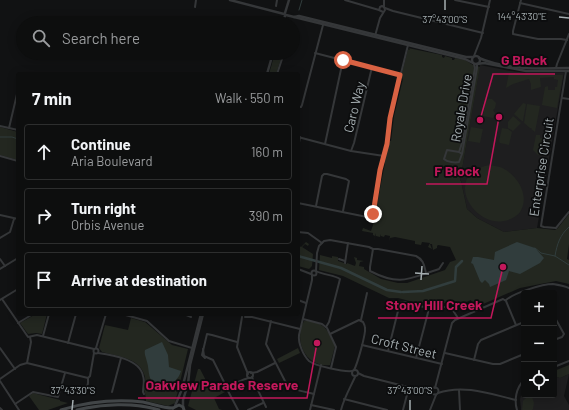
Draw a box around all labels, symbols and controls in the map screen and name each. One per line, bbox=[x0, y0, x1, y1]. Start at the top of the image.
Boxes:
text: 144°43'30"E bbox=[497, 10, 547, 22]
text: 37°43'00"S bbox=[422, 13, 468, 25]
search box bbox=[16, 16, 300, 60]
icon: search bbox=[30, 27, 52, 49]
text: Search here bbox=[62, 29, 140, 47]
callout: G Block bbox=[493, 48, 555, 74]
route start bbox=[334, 51, 352, 69]
text: G Block bbox=[501, 51, 548, 68]
street label: Royale Drive bbox=[447, 73, 475, 143]
street label: Caro Way bbox=[340, 80, 368, 134]
text: 7 min bbox=[32, 88, 72, 108]
text: Walk · 550 m bbox=[215, 90, 284, 106]
street label: Enterprise Circuit bbox=[525, 116, 557, 218]
text: Continue bbox=[71, 135, 131, 153]
icon: ahead bbox=[33, 141, 55, 163]
text: 160 m bbox=[251, 144, 283, 160]
text: Aria Boulevard bbox=[71, 153, 153, 169]
callout: F Block bbox=[426, 158, 487, 184]
text: F Block bbox=[434, 162, 480, 179]
text: Turn right bbox=[71, 199, 136, 217]
icon: right bbox=[33, 205, 55, 227]
route end bbox=[364, 205, 382, 223]
text: 390 m bbox=[249, 208, 283, 224]
text: Orbis Avenue bbox=[71, 217, 144, 233]
icon: arrive bbox=[33, 269, 55, 291]
text: Arrive at destination bbox=[71, 271, 207, 289]
map controls bbox=[521, 290, 557, 398]
button: + bbox=[521, 290, 557, 326]
callout: Stony Hill Creek bbox=[378, 292, 491, 318]
text: Stony Hill Creek bbox=[386, 296, 483, 313]
button: − bbox=[521, 326, 557, 362]
street label: Croft Street bbox=[370, 330, 438, 362]
button: locate bbox=[521, 362, 557, 398]
callout: Oakview Parade Reserve bbox=[138, 372, 307, 398]
text: Oakview Parade Reserve bbox=[146, 376, 299, 393]
text: 37°43'30"S bbox=[51, 384, 96, 396]
text: 37°43'00"S bbox=[387, 384, 433, 396]

